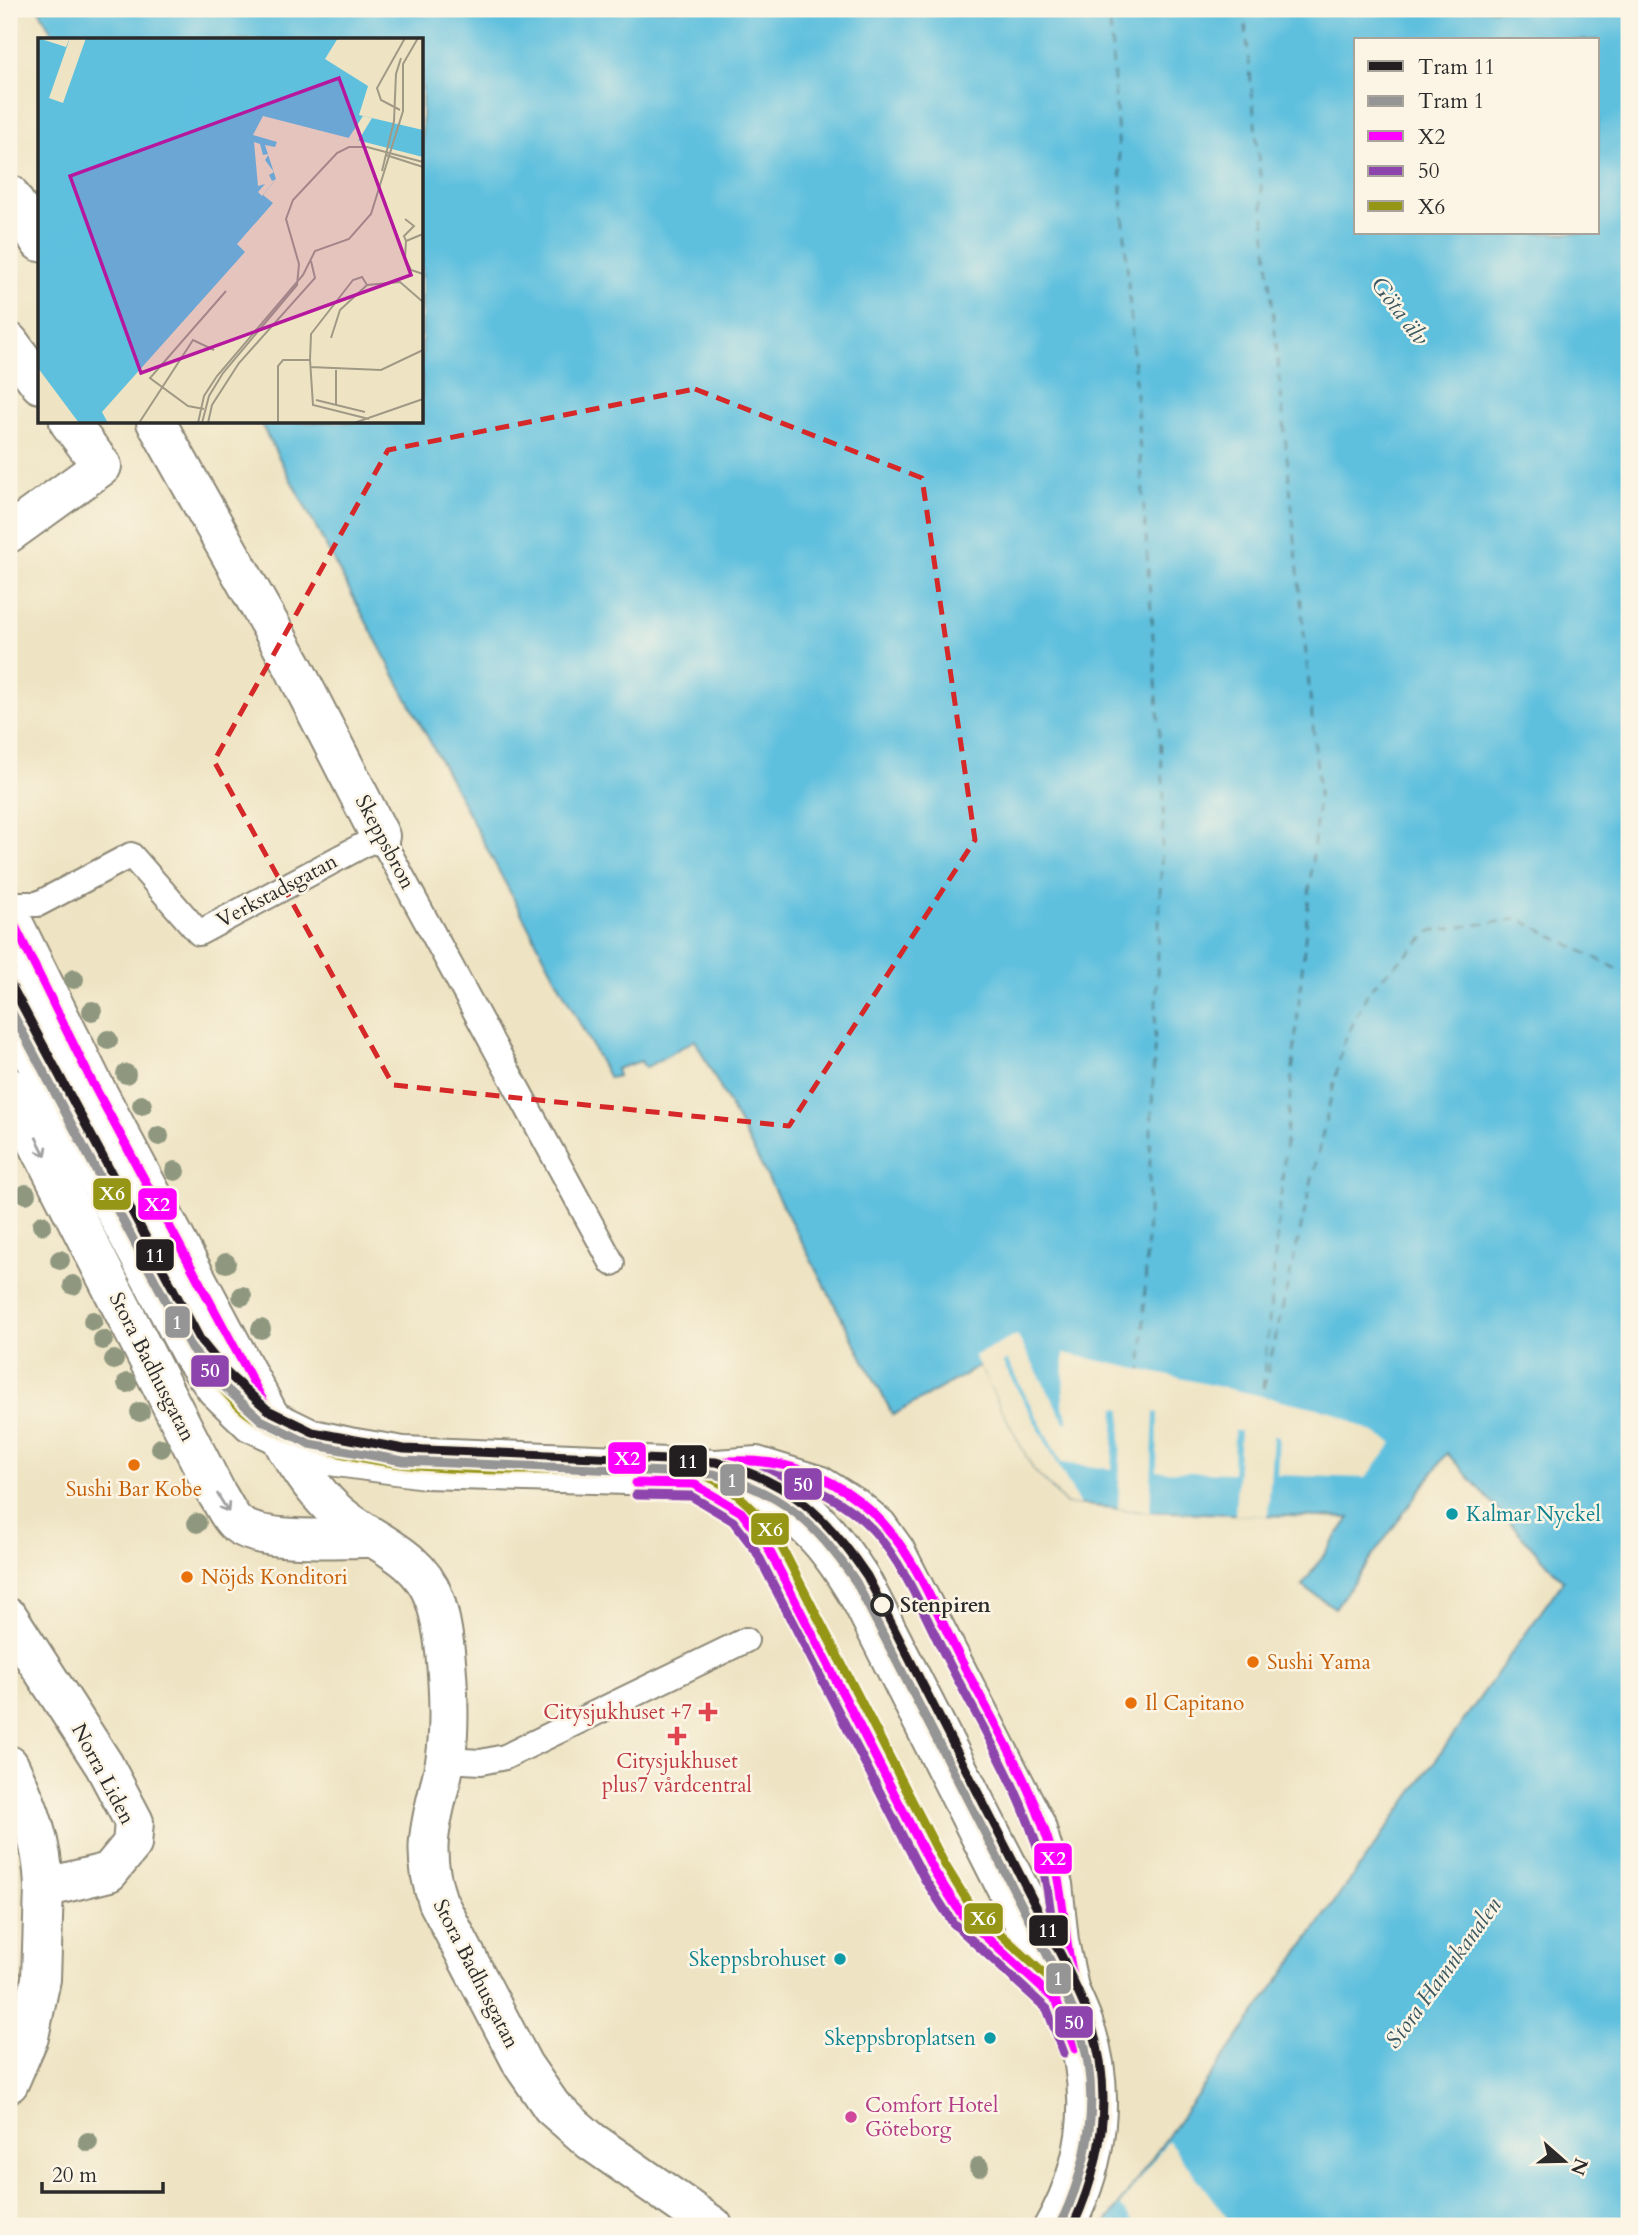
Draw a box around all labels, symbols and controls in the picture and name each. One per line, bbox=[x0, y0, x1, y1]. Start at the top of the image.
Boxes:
inset map bbox=[38, 38, 424, 424]
legend bbox=[1354, 38, 1600, 234]
text: Tram 11 bbox=[1418, 53, 1495, 82]
text: Tram 1 bbox=[1418, 87, 1484, 116]
text: X2 bbox=[1418, 123, 1446, 152]
text: 50 bbox=[1418, 157, 1440, 186]
text: X6 bbox=[1418, 193, 1445, 222]
water label: Göta älv bbox=[1364, 270, 1437, 352]
street label: Skeppsbron bbox=[348, 790, 422, 894]
street label: Verkstadsgatan bbox=[211, 847, 343, 935]
one-way arrow bbox=[34, 1137, 48, 1157]
line badge: X6 bbox=[92, 1177, 132, 1211]
text: X6 bbox=[99, 1181, 125, 1207]
line badge: X2 bbox=[137, 1187, 178, 1221]
text: X2 bbox=[144, 1192, 170, 1218]
line badge: 11 bbox=[135, 1238, 175, 1272]
text: 11 bbox=[145, 1243, 165, 1269]
street label: Stora Badhusgatan bbox=[102, 1287, 202, 1447]
line badge: 1 bbox=[164, 1305, 191, 1339]
text: 1 bbox=[172, 1310, 182, 1336]
line badge: 50 bbox=[190, 1354, 230, 1388]
text: 50 bbox=[200, 1358, 220, 1384]
line badge: X2 bbox=[607, 1441, 647, 1475]
line badge: 11 bbox=[668, 1444, 708, 1478]
text: X2 bbox=[614, 1446, 640, 1472]
text: 11 bbox=[678, 1449, 698, 1475]
marker: Sushi Bar Kobe bbox=[126, 1457, 142, 1473]
line badge: 1 bbox=[719, 1463, 746, 1497]
line badge: 50 bbox=[783, 1467, 823, 1501]
text: 1 bbox=[727, 1468, 737, 1494]
text: 50 bbox=[793, 1472, 813, 1498]
place label: Sushi Bar Kobe bbox=[66, 1475, 202, 1504]
one-way arrow bbox=[216, 1492, 230, 1512]
place label: Kalmar Nyckel bbox=[1466, 1500, 1601, 1529]
marker: Kalmar Nyckel bbox=[1444, 1506, 1460, 1522]
line badge: X6 bbox=[750, 1512, 790, 1546]
text: X6 bbox=[757, 1517, 783, 1543]
place label: Nöjds Konditori bbox=[201, 1563, 348, 1592]
marker: Nöjds Konditori bbox=[179, 1569, 195, 1585]
place label: Stenpiren bbox=[900, 1591, 991, 1620]
marker: Stenpiren bbox=[871, 1594, 893, 1616]
place label: Sushi Yama bbox=[1267, 1648, 1371, 1677]
marker: Sushi Yama bbox=[1245, 1654, 1261, 1670]
place label: Il Capitano bbox=[1145, 1689, 1244, 1718]
marker: Il Capitano bbox=[1123, 1695, 1139, 1711]
place label: Citysjukhuset +7 bbox=[543, 1698, 692, 1727]
marker: Citysjukhuset +7 bbox=[698, 1702, 718, 1722]
street label: Norra Liden bbox=[64, 1718, 142, 1830]
marker: Citysjukhuset plus7 vårdcentral bbox=[667, 1726, 687, 1746]
place label: Citysjukhuset plus7 vårdcentral bbox=[602, 1747, 752, 1800]
line badge: X2 bbox=[1033, 1842, 1073, 1875]
text: X2 bbox=[1040, 1846, 1066, 1872]
water label: Stora Hamnkanalen bbox=[1378, 1891, 1509, 2055]
street label: Stora Badhusgatan bbox=[426, 1894, 526, 2054]
line badge: X6 bbox=[963, 1902, 1004, 1935]
text: X6 bbox=[970, 1906, 996, 1932]
line badge: 11 bbox=[1028, 1914, 1069, 1947]
text: 11 bbox=[1038, 1918, 1058, 1944]
place label: Skeppsbrohuset bbox=[689, 1945, 826, 1974]
marker: Skeppsbrohuset bbox=[832, 1951, 848, 1967]
line badge: 1 bbox=[1045, 1962, 1072, 1995]
text: 1 bbox=[1053, 1966, 1063, 1992]
line badge: 50 bbox=[1054, 2005, 1094, 2039]
text: 50 bbox=[1064, 2010, 1084, 2036]
place label: Skeppsbroplatsen bbox=[824, 2024, 976, 2053]
marker: Skeppsbroplatsen bbox=[982, 2030, 998, 2046]
place label: Comfort Hotel Göteborg bbox=[865, 2091, 998, 2144]
marker: Comfort Hotel Göteborg bbox=[843, 2109, 859, 2125]
north arrow bbox=[1530, 2126, 1600, 2196]
scale bar bbox=[42, 2151, 163, 2195]
text: N bbox=[1564, 2154, 1594, 2179]
text: 20 m bbox=[52, 2161, 97, 2190]

